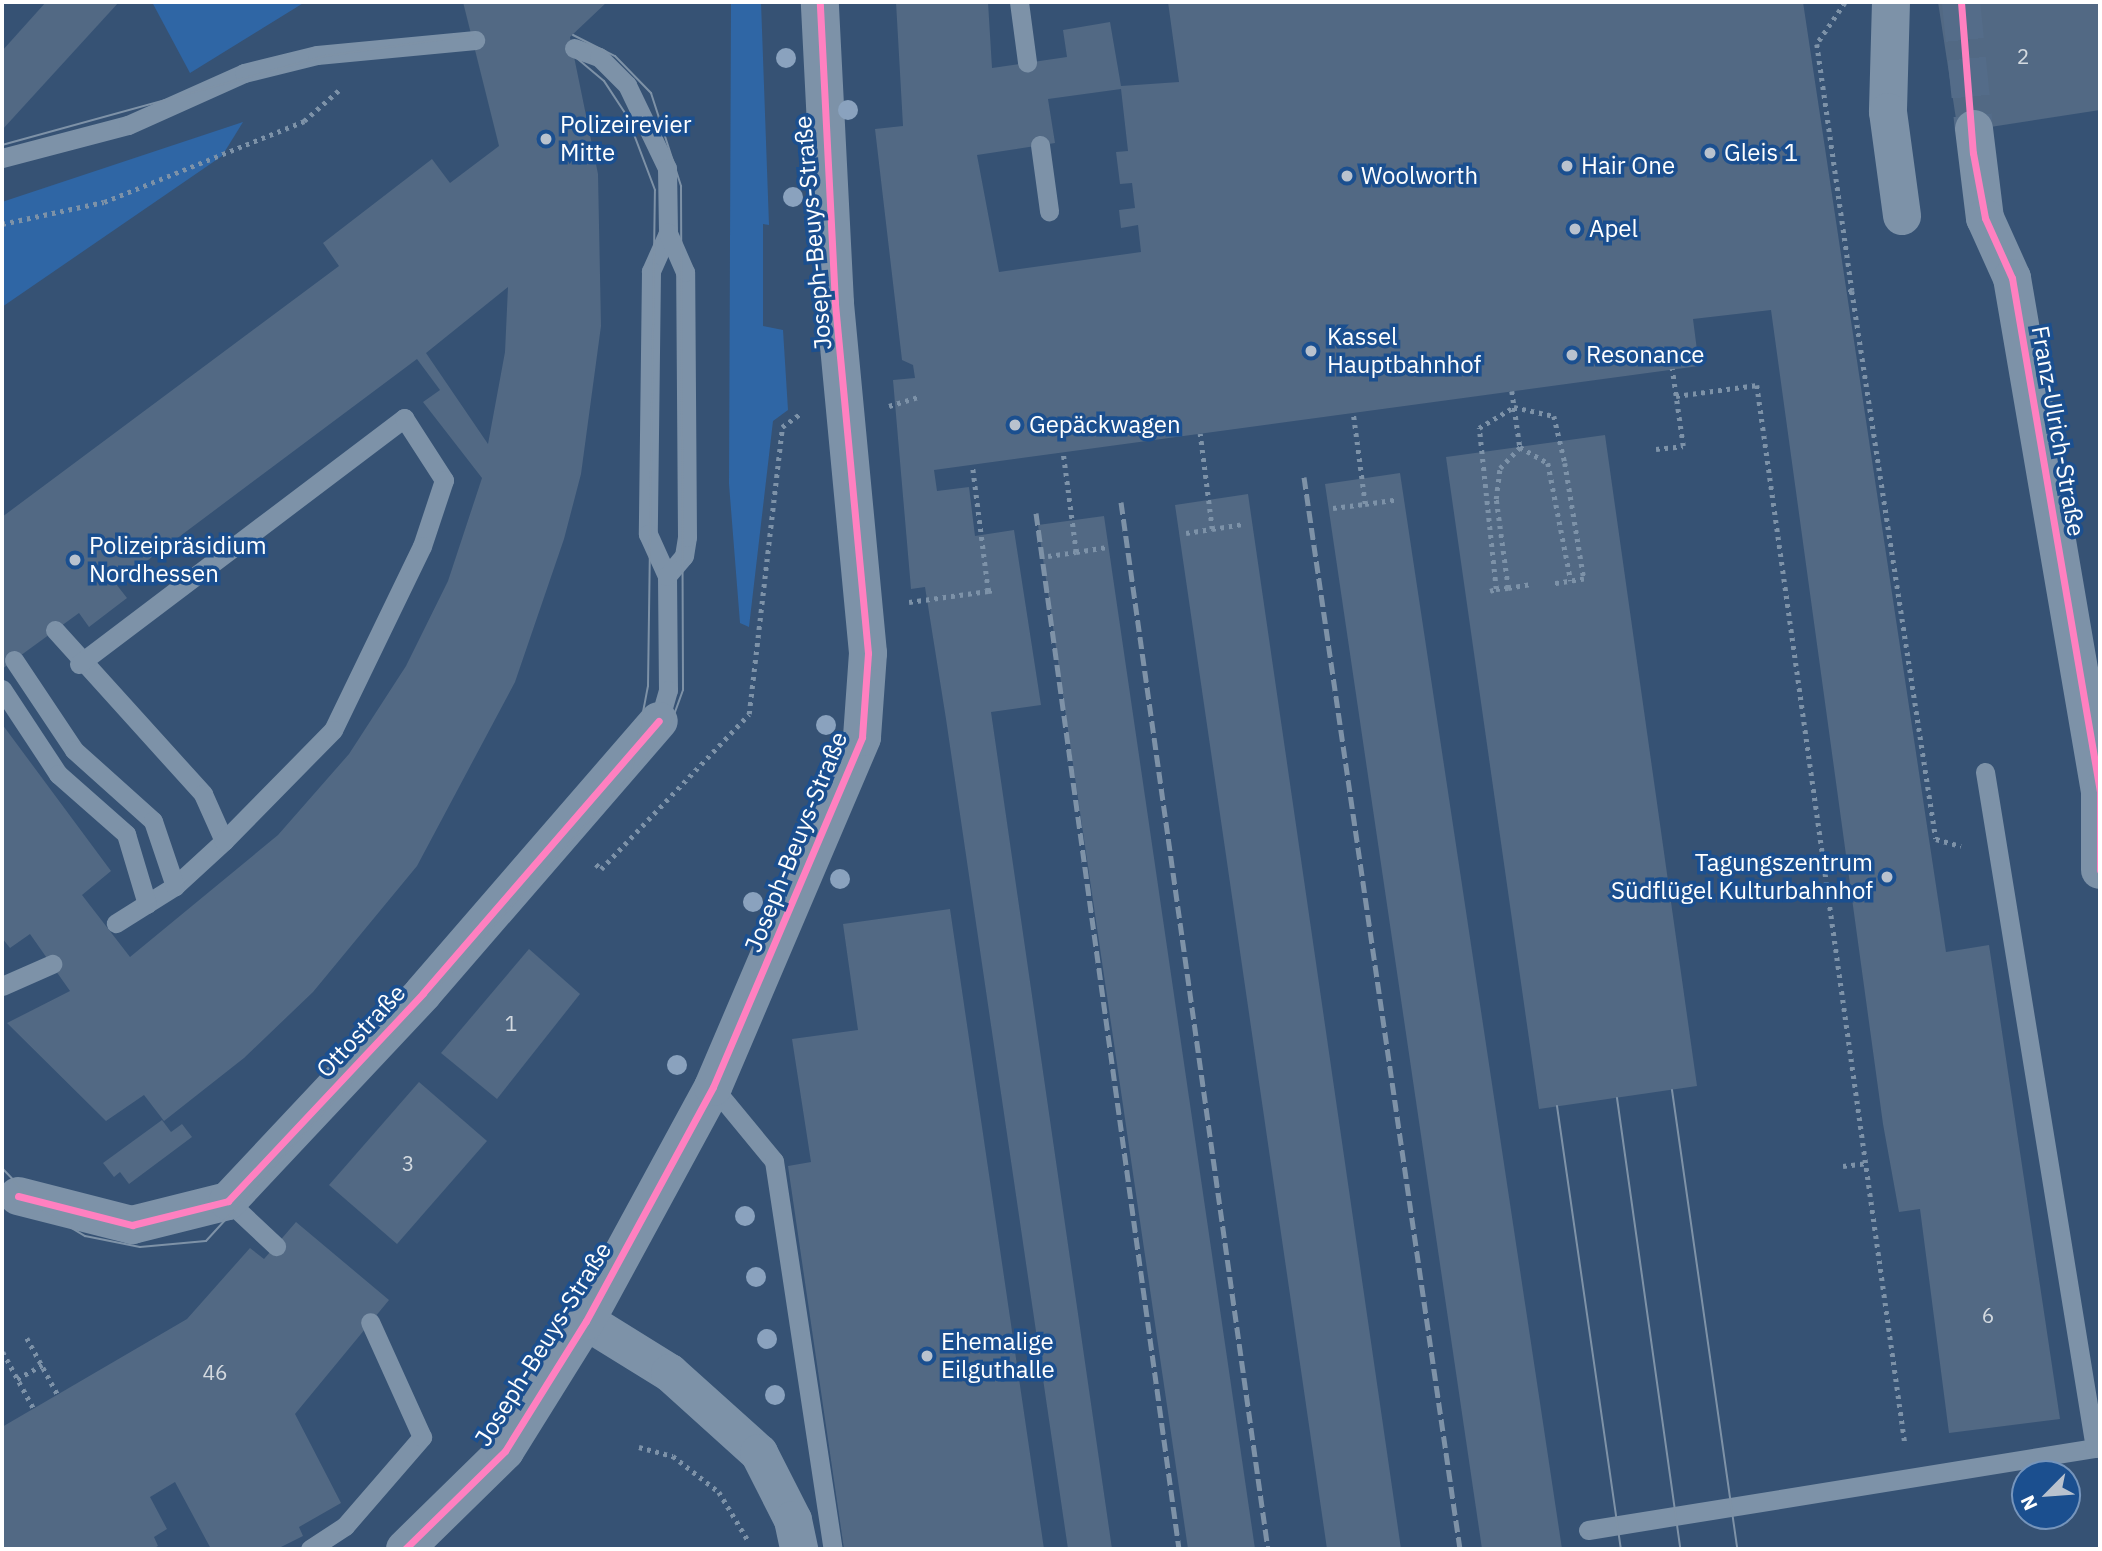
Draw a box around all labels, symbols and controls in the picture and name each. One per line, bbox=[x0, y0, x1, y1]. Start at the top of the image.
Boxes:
house number: 2 bbox=[2017, 43, 2029, 69]
place label: Polizeirevier Mitte bbox=[560, 111, 692, 167]
street label: Joseph-Beuys-Straße bbox=[788, 115, 838, 351]
marker: Polizeirevier Mitte bbox=[538, 131, 554, 147]
place label: Gleis 1 bbox=[1724, 139, 1798, 167]
marker: Gleis 1 bbox=[1702, 145, 1718, 161]
place label: Hair One bbox=[1581, 152, 1675, 180]
marker: Hair One bbox=[1559, 158, 1575, 174]
place label: Woolworth bbox=[1361, 162, 1478, 190]
marker: Woolworth bbox=[1339, 168, 1355, 184]
place label: Apel bbox=[1589, 215, 1638, 243]
marker: Apel bbox=[1567, 221, 1583, 237]
place label: Kassel Hauptbahnhof bbox=[1327, 323, 1481, 379]
street label: Franz-Ulrich-Straße bbox=[2025, 324, 2091, 538]
marker: Kassel Hauptbahnhof bbox=[1301, 341, 1321, 361]
place label: Resonance bbox=[1586, 341, 1704, 369]
marker: Resonance bbox=[1564, 347, 1580, 363]
place label: Gepäckwagen bbox=[1029, 411, 1181, 439]
marker: Gepäckwagen bbox=[1007, 417, 1023, 433]
place label: Polizeipräsidium Nordhessen bbox=[89, 532, 267, 588]
marker: Polizeipräsidium Nordhessen bbox=[67, 552, 83, 568]
street label: Joseph-Beuys-Straße bbox=[739, 728, 853, 956]
place label: Tagungszentrum Südflügel Kulturbahnhof bbox=[1611, 849, 1873, 905]
marker: Tagungszentrum Südflügel Kulturbahnhof bbox=[1879, 869, 1895, 885]
street label: Ottostraße bbox=[311, 978, 411, 1084]
house number: 1 bbox=[505, 1010, 517, 1036]
house number: 3 bbox=[402, 1150, 414, 1176]
street label: Joseph-Beuys-Straße bbox=[469, 1237, 617, 1451]
house number: 6 bbox=[1982, 1302, 1994, 1328]
place label: Ehemalige Eilguthalle bbox=[941, 1328, 1055, 1384]
marker: Ehemalige Eilguthalle bbox=[919, 1348, 935, 1364]
house number: 46 bbox=[202, 1359, 228, 1385]
north arrow bbox=[2011, 1460, 2081, 1530]
text: N bbox=[2015, 1492, 2043, 1514]

